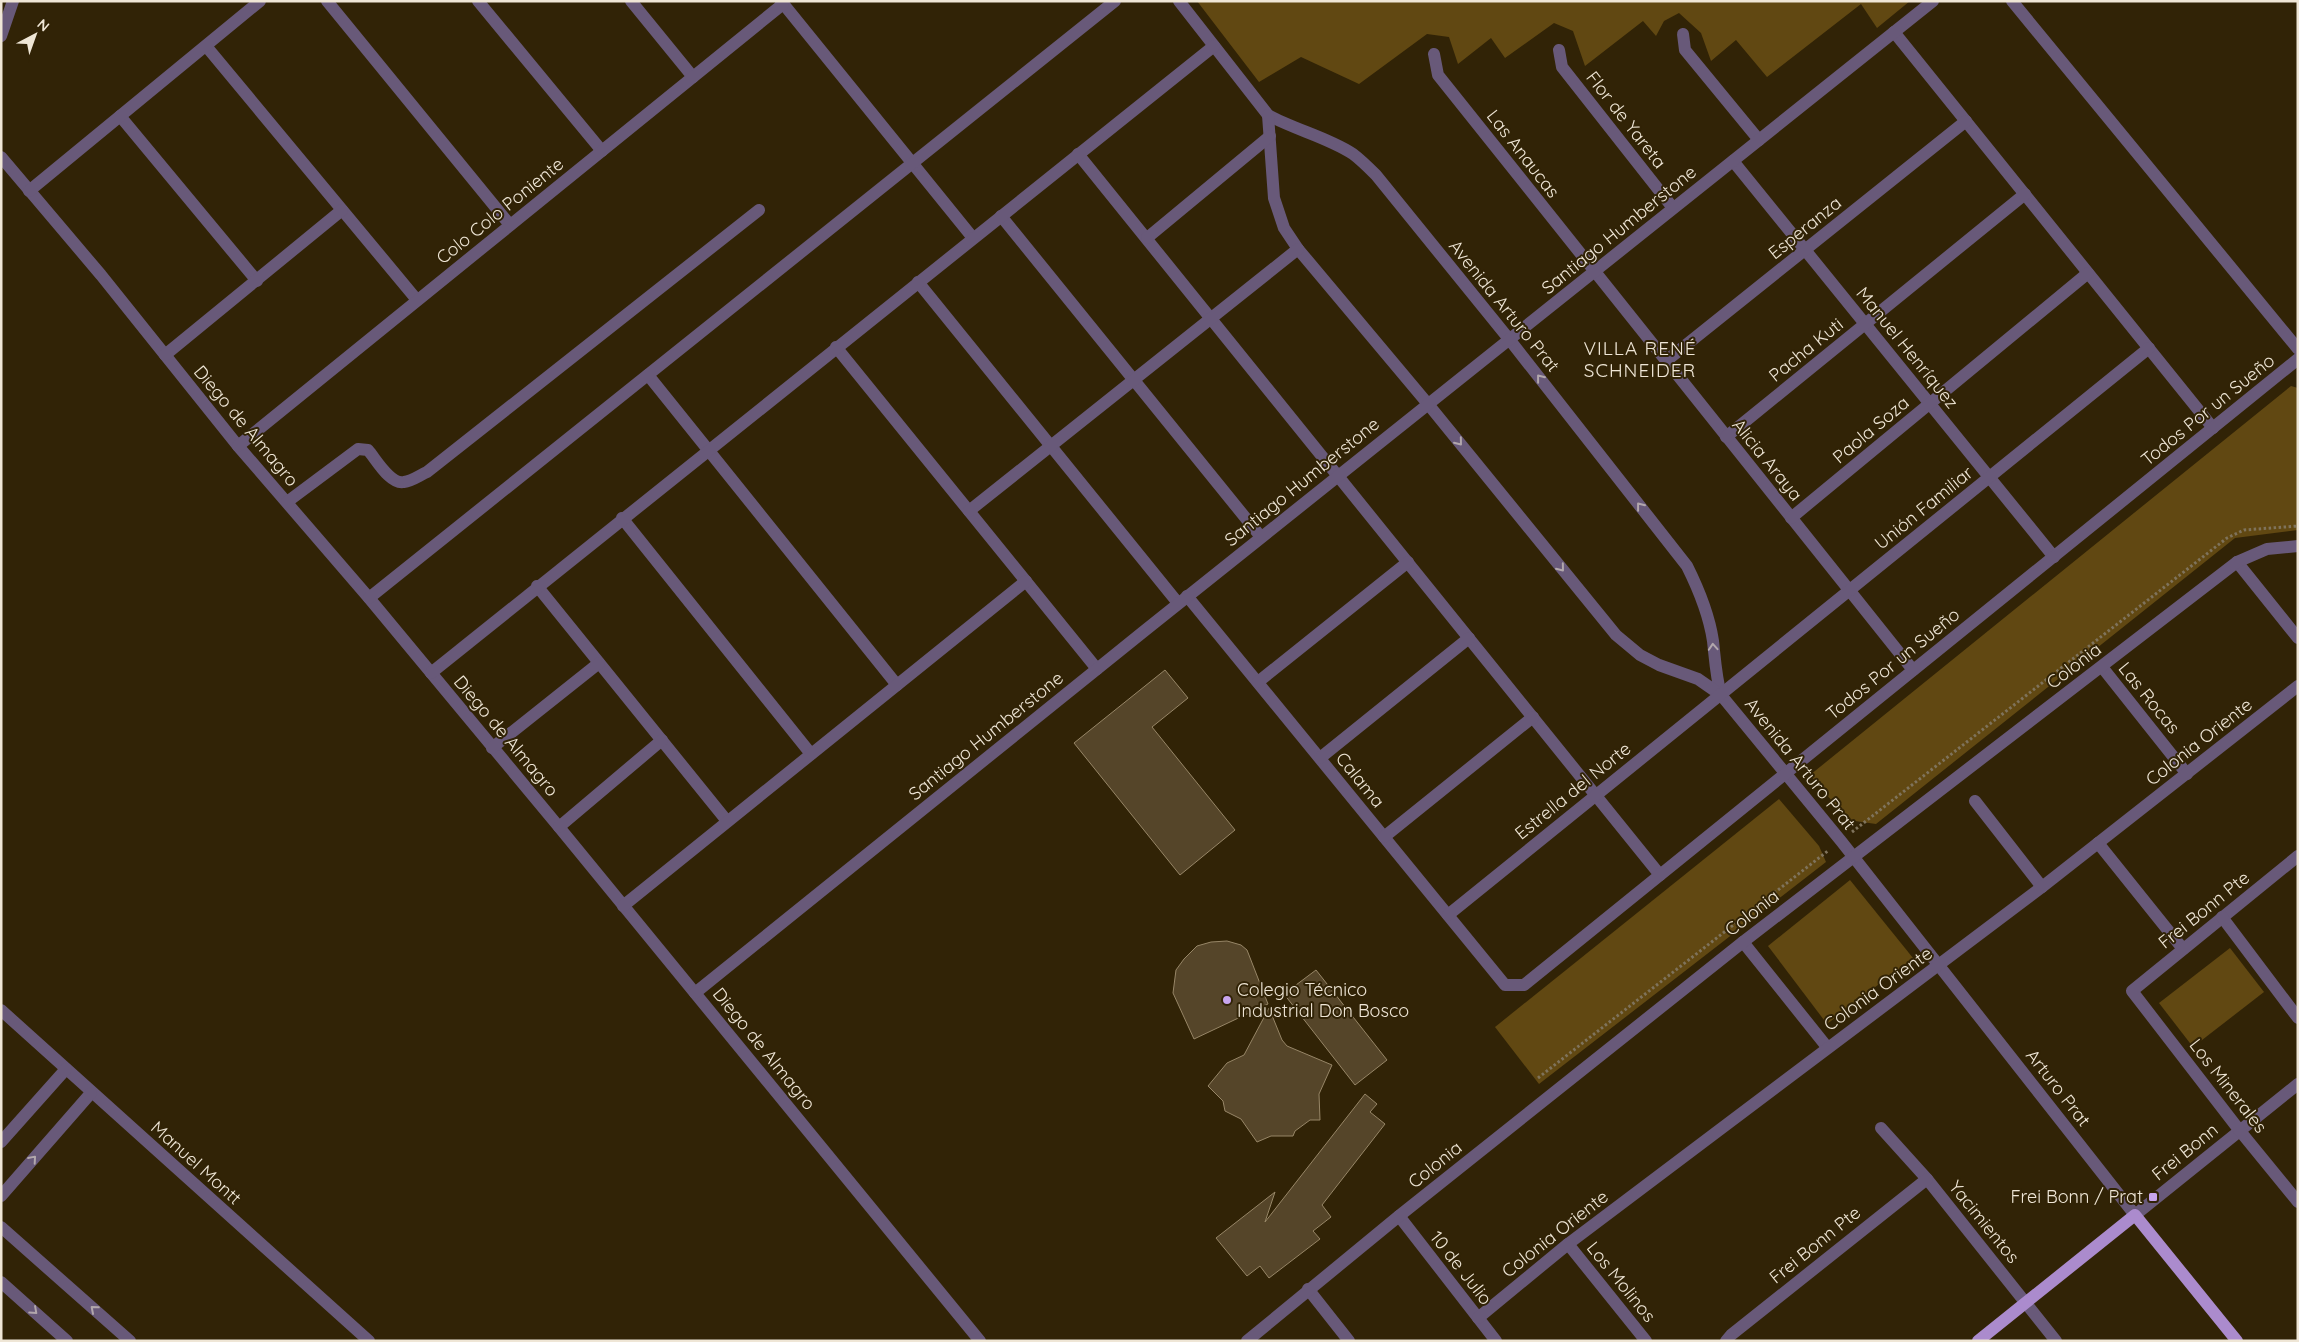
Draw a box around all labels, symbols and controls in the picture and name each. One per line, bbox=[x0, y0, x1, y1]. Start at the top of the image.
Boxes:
north arrow bbox=[10, 10, 60, 60]
text: N bbox=[34, 15, 53, 35]
street label: Flor de Yareta bbox=[1581, 67, 1671, 173]
street label: Las Anaucas bbox=[1482, 105, 1565, 202]
street label: Colo Colo Poniente bbox=[431, 152, 568, 269]
street label: Santiago Humberstone bbox=[1537, 160, 1701, 299]
street label: Esperanza bbox=[1764, 191, 1846, 264]
street label: Avenida Arturo Prat bbox=[1444, 235, 1565, 376]
street label: Manuel Henríquez bbox=[1851, 282, 1964, 413]
street label: Pacha Kuti bbox=[1764, 313, 1848, 387]
district label: VILLA RENÉ SCHNEIDER bbox=[1583, 336, 1697, 382]
street label: Todos Por un Sueño bbox=[2136, 349, 2279, 471]
street label: Diego de Almagro bbox=[189, 360, 304, 491]
one-way arrow bbox=[1537, 375, 1545, 384]
street label: Paola Soza bbox=[1828, 391, 1914, 468]
street label: Santiago Humberstone bbox=[1220, 412, 1384, 551]
street label: Alicia Araya bbox=[1727, 414, 1807, 505]
one-way arrow bbox=[1453, 436, 1462, 445]
street label: Unión Familiar bbox=[1870, 461, 1978, 554]
one-way arrow bbox=[1637, 502, 1646, 512]
one-way arrow bbox=[1556, 562, 1564, 571]
street label: Todos Por un Sueño bbox=[1821, 603, 1964, 725]
street label: Colonia bbox=[2042, 638, 2106, 694]
one-way arrow bbox=[1708, 643, 1719, 651]
street label: Las Rocas bbox=[2114, 657, 2185, 738]
street label: Santiago Humberstone bbox=[904, 666, 1068, 805]
street label: Diego de Almagro bbox=[449, 670, 564, 801]
street label: Avenida Arturo Prat bbox=[1740, 693, 1861, 834]
street label: Colonia Oriente bbox=[2141, 693, 2257, 790]
street label: Estrella del Norte bbox=[1510, 737, 1635, 844]
street label: Calama bbox=[1331, 747, 1390, 812]
street label: Frei Bonn Pte bbox=[2153, 866, 2254, 953]
street label: Colonia bbox=[1720, 884, 1783, 941]
street label: Colonia Oriente bbox=[1819, 941, 1937, 1036]
place label: Colegio Técnico Industrial Don Bosco bbox=[1237, 978, 1409, 1022]
street label: Diego de Almagro bbox=[708, 983, 821, 1115]
marker: Colegio Técnico Industrial Don Bosco bbox=[1221, 994, 1233, 1006]
street label: Los Minerales bbox=[2184, 1034, 2272, 1137]
street label: Arturo Prat bbox=[2021, 1044, 2096, 1131]
street label: Manuel Montt bbox=[146, 1116, 246, 1209]
street label: Frei Bonn bbox=[2147, 1118, 2223, 1185]
street label: Colonia bbox=[1403, 1136, 1466, 1193]
one-way arrow bbox=[27, 1156, 36, 1165]
street label: Yacimientos bbox=[1944, 1176, 2025, 1268]
street label: Colonia Oriente bbox=[1497, 1185, 1613, 1282]
place label: Frei Bonn / Prat bbox=[2010, 1185, 2143, 1208]
marker: Frei Bonn / Prat bbox=[2147, 1191, 2159, 1203]
street label: Frei Bonn Pte bbox=[1764, 1201, 1865, 1288]
street label: 10 de Julio bbox=[1425, 1226, 1497, 1309]
street label: Los Molinos bbox=[1582, 1237, 1661, 1327]
one-way arrow bbox=[29, 1305, 38, 1314]
one-way arrow bbox=[90, 1305, 99, 1314]

